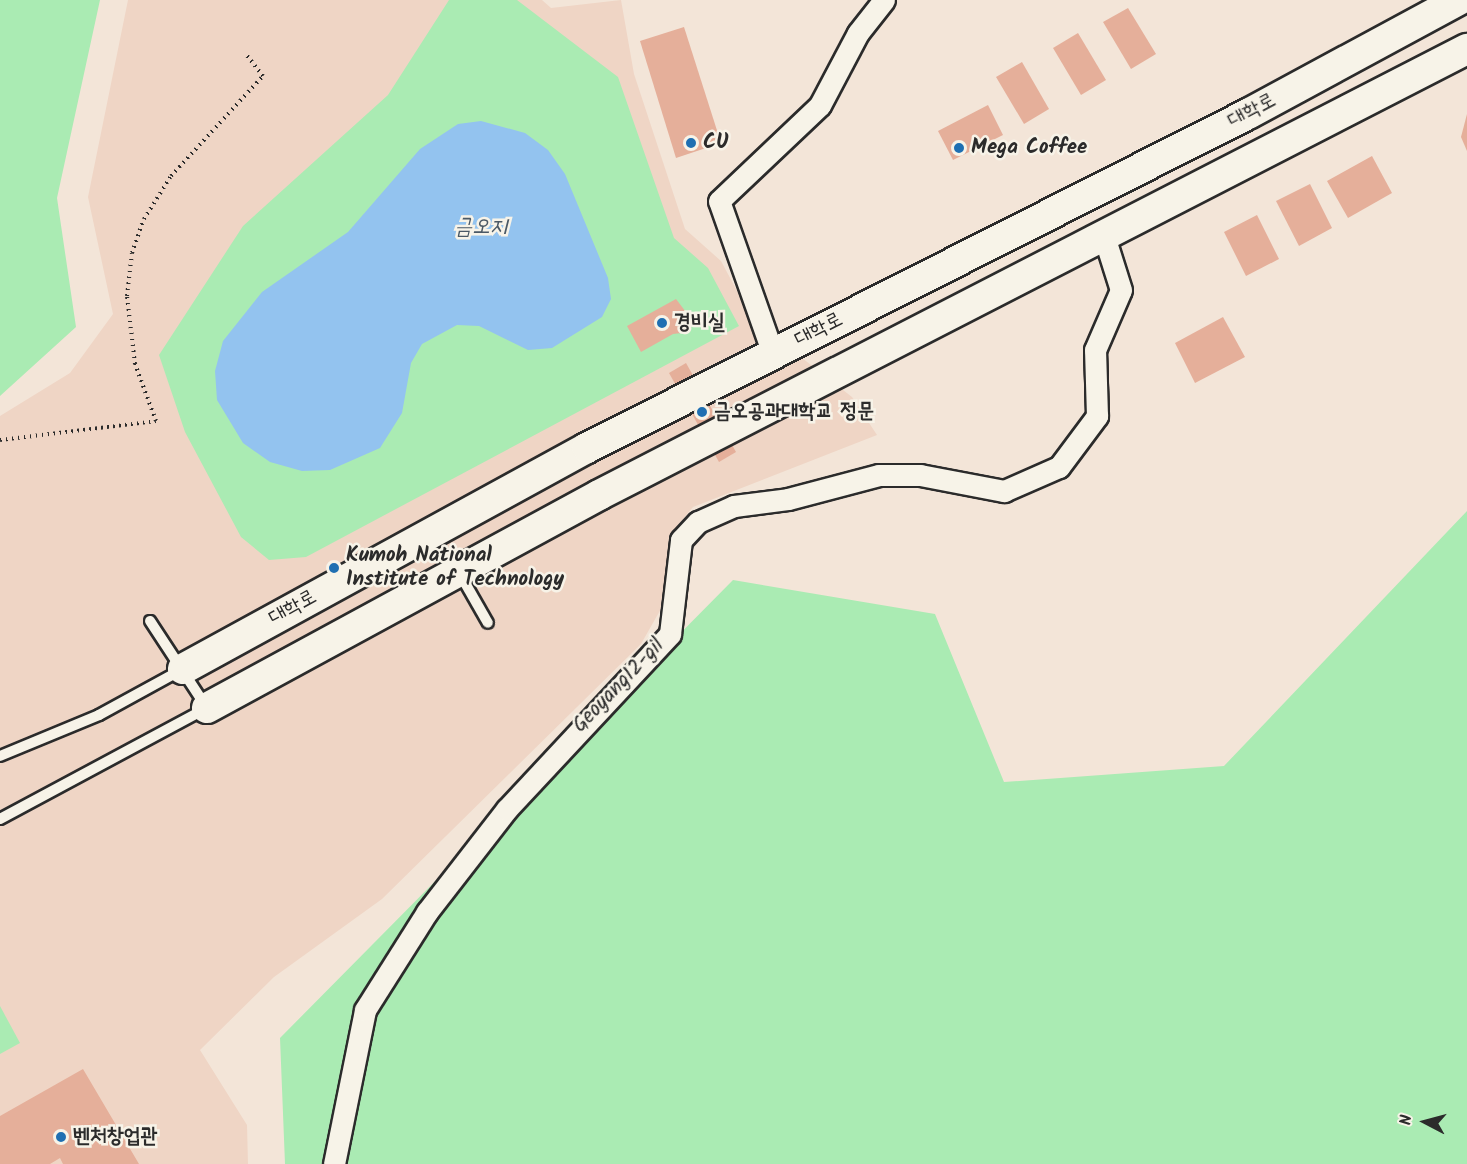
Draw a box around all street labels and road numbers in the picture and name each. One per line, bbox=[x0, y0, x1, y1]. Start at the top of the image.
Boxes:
street label: 대학로 bbox=[1224, 88, 1280, 134]
street label: 대학로 bbox=[791, 307, 847, 353]
street label: 대학로 bbox=[265, 585, 321, 631]
street label: Geoyang12-gil bbox=[568, 634, 670, 738]

